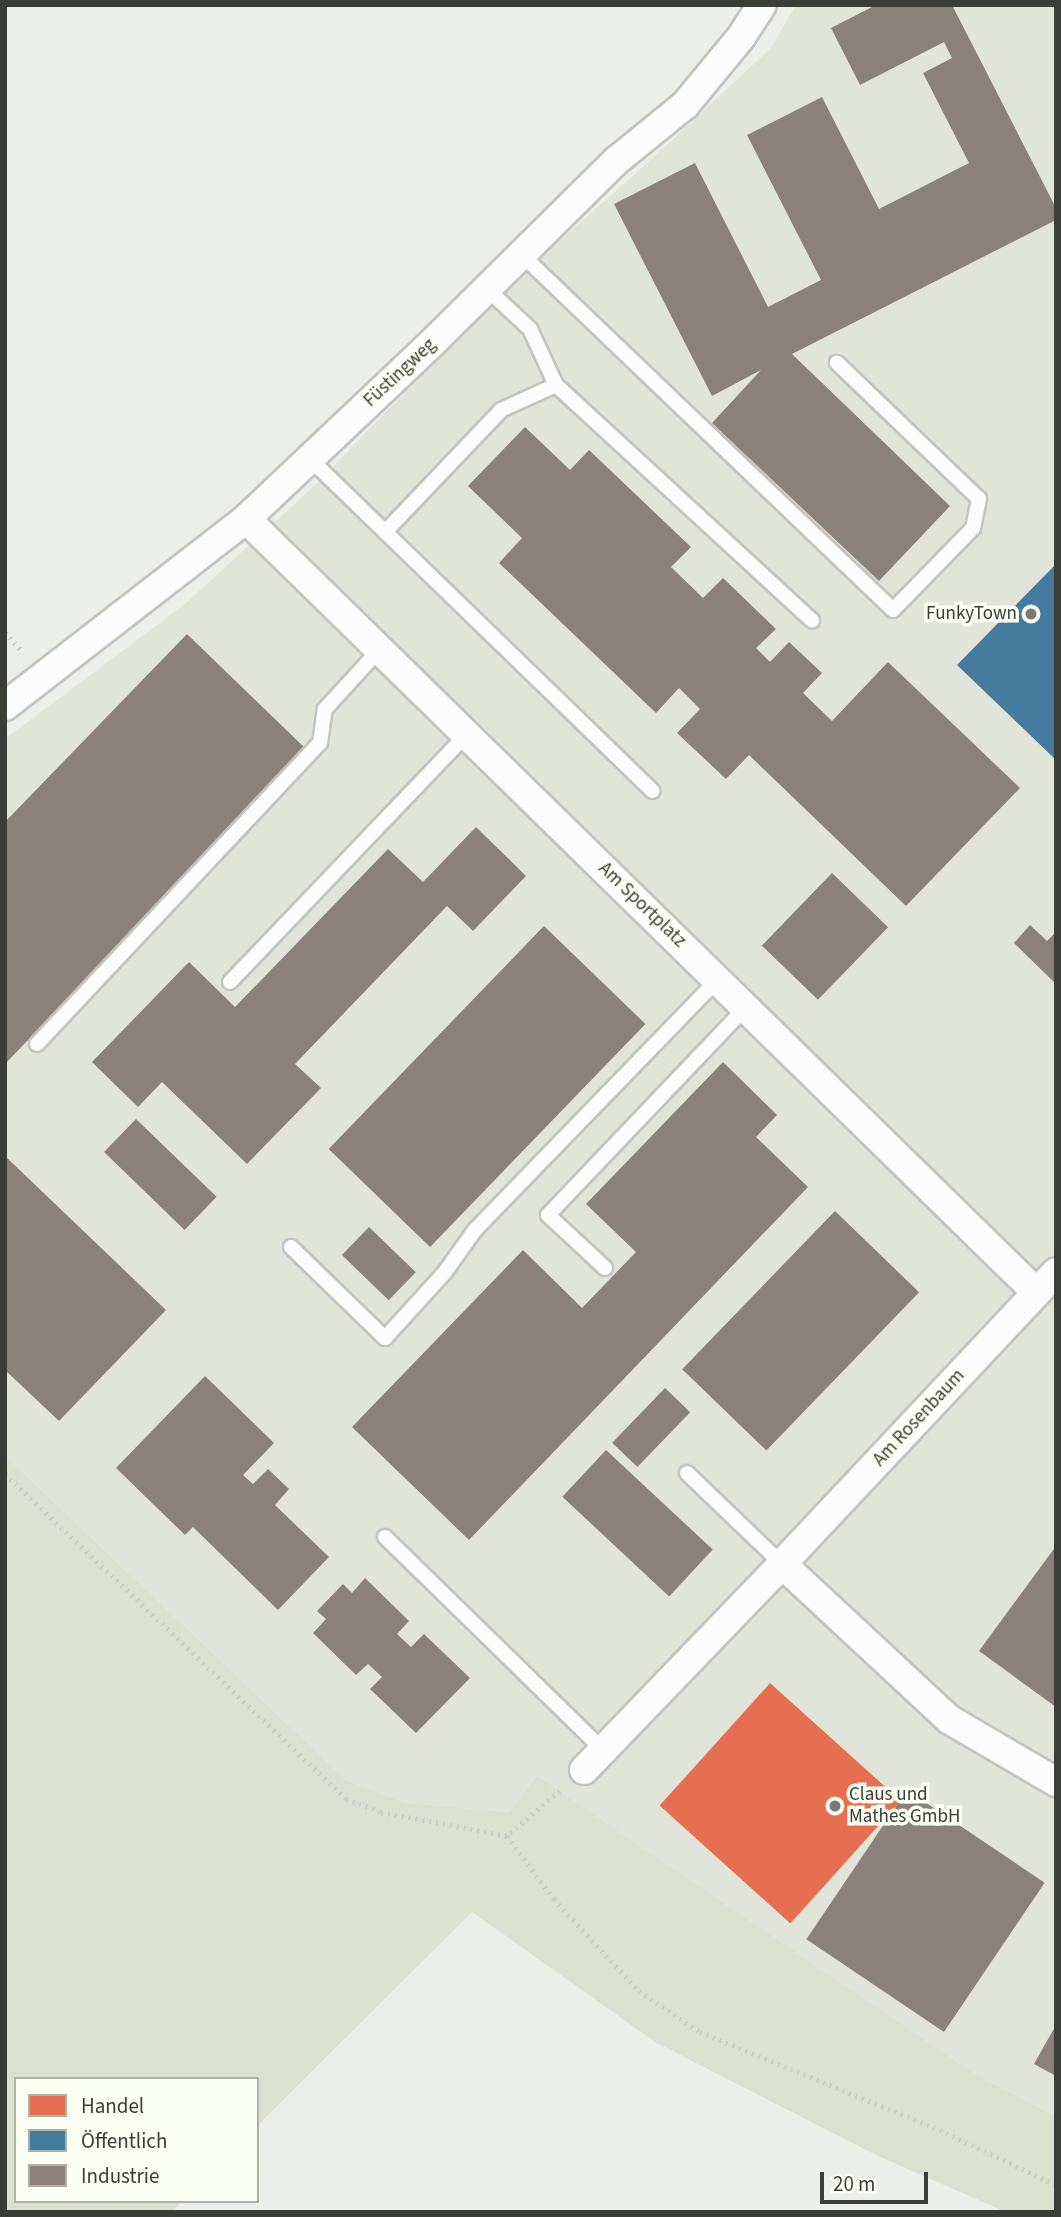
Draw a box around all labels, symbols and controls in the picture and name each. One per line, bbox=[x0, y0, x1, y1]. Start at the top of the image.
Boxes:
street label: Füstingweg bbox=[359, 334, 441, 412]
place label: FunkyTown bbox=[926, 603, 1017, 625]
marker: FunkyTown bbox=[1023, 606, 1039, 622]
street label: Am Sportplatz bbox=[593, 858, 691, 952]
street label: Am Rosenbaum bbox=[868, 1365, 970, 1471]
place label: Claus und Mathes GmbH bbox=[849, 1784, 960, 1828]
marker: Claus und Mathes GmbH bbox=[827, 1798, 843, 1814]
legend bbox=[14, 2077, 259, 2203]
text: Handel bbox=[81, 2091, 144, 2121]
text: Öffentlich bbox=[81, 2126, 167, 2156]
scale bar bbox=[823, 2158, 932, 2202]
text: Industrie bbox=[81, 2161, 159, 2191]
text: 20 m bbox=[833, 2169, 875, 2199]

